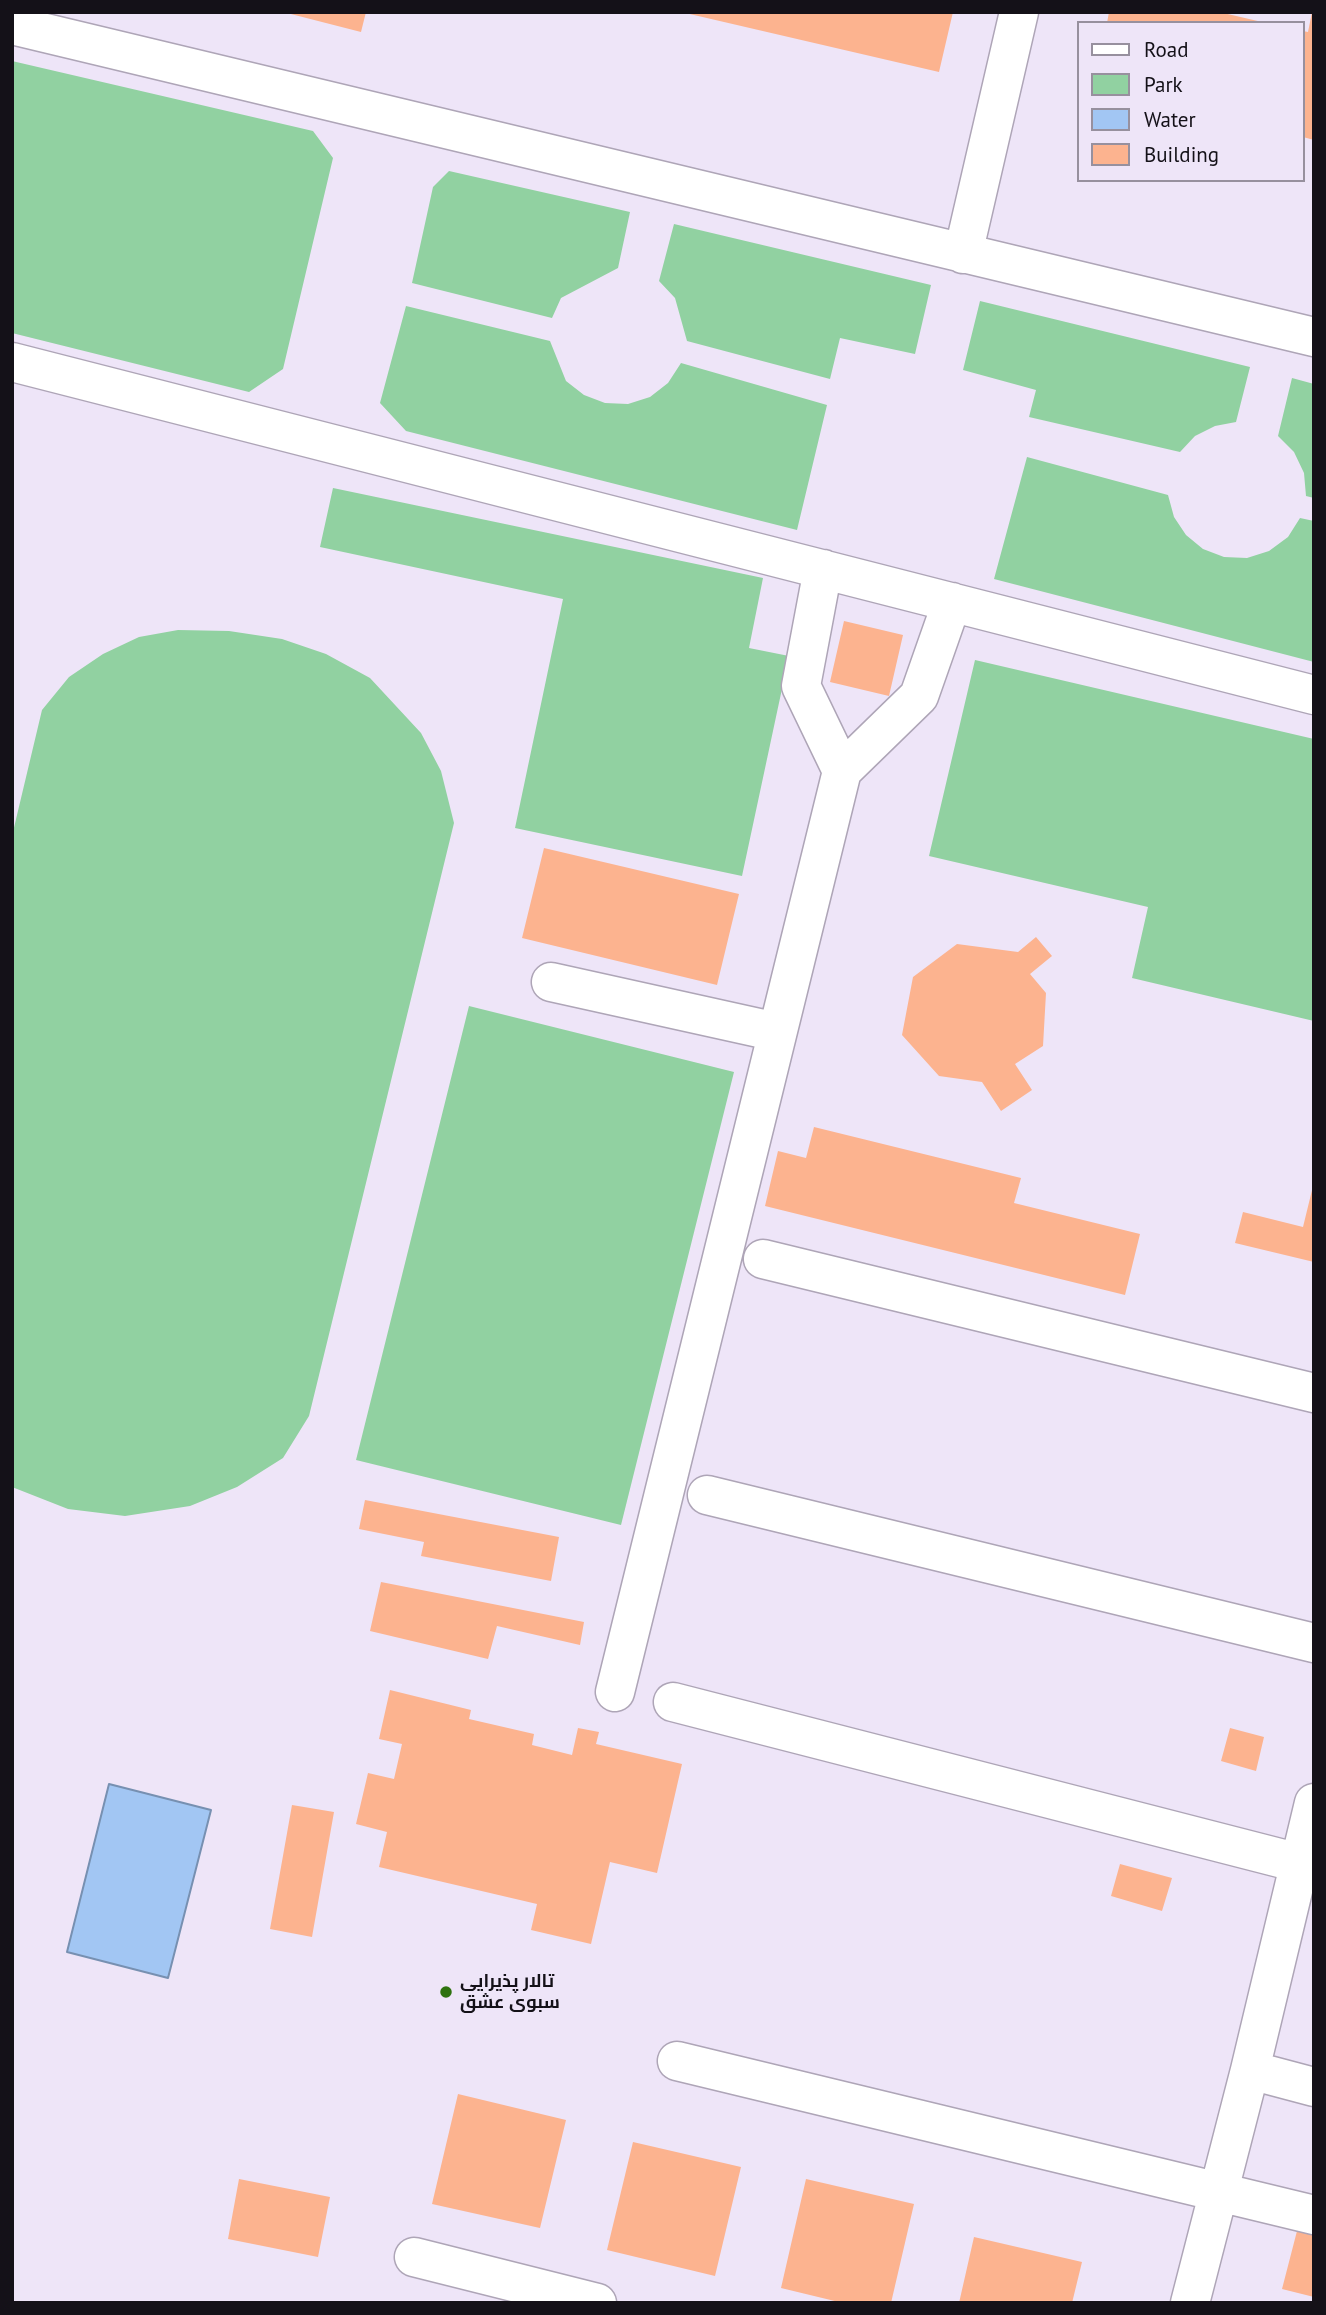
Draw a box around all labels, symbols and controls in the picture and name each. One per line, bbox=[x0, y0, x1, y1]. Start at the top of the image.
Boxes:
legend bbox=[1078, 21, 1305, 182]
text: Road bbox=[1144, 36, 1188, 63]
text: Park bbox=[1144, 71, 1183, 98]
text: Water bbox=[1144, 106, 1196, 133]
text: Building bbox=[1144, 141, 1219, 168]
place label: تالار پذیرایی سبوی عشق bbox=[460, 1971, 560, 2014]
marker: تالار پذیرایی سبوی عشق bbox=[438, 1984, 454, 2000]

